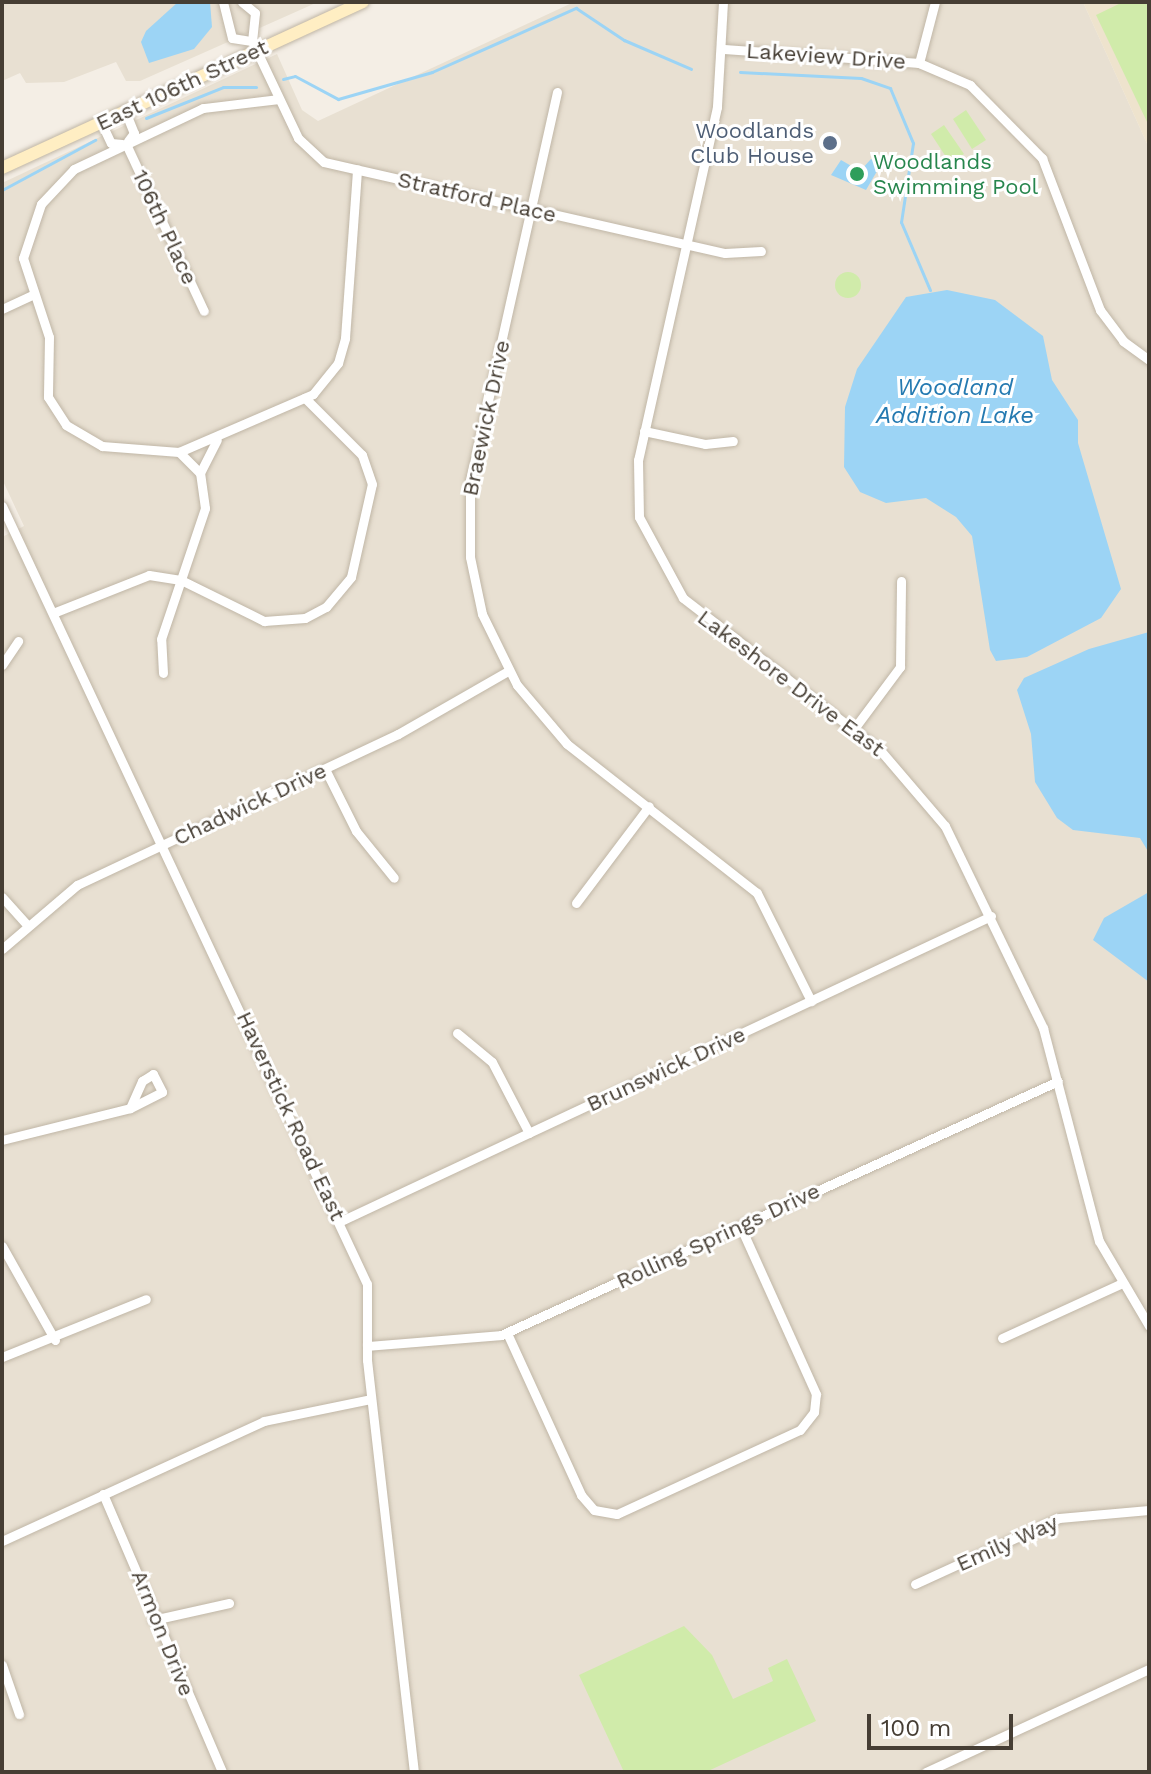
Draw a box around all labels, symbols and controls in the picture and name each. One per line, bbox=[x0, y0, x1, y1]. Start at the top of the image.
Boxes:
street label: East 106th Street bbox=[92, 34, 272, 136]
street label: Lakeview Drive bbox=[745, 37, 907, 75]
place label: Woodlands Club House bbox=[690, 117, 814, 168]
marker: Woodlands Club House bbox=[821, 134, 839, 152]
place label: Woodlands Swimming Pool bbox=[873, 148, 1038, 200]
street label: 106th Place bbox=[127, 165, 203, 289]
marker: Woodlands Swimming Pool bbox=[848, 165, 866, 183]
street label: Stratford Place bbox=[395, 166, 559, 228]
street label: Braewick Drive bbox=[457, 337, 515, 499]
water label: Woodland Addition Lake bbox=[876, 374, 1034, 430]
street label: Lakeshore Drive East bbox=[692, 604, 890, 762]
street label: Chadwick Drive bbox=[169, 757, 331, 851]
street label: Haverstick Road East bbox=[231, 1007, 351, 1225]
street label: Brunswick Drive bbox=[582, 1021, 750, 1117]
street label: Rolling Springs Drive bbox=[612, 1177, 824, 1295]
street label: Emily Way bbox=[952, 1509, 1062, 1577]
street label: Armon Drive bbox=[126, 1566, 200, 1700]
scale bar bbox=[871, 1698, 1017, 1748]
text: 100 m bbox=[881, 1714, 951, 1742]

